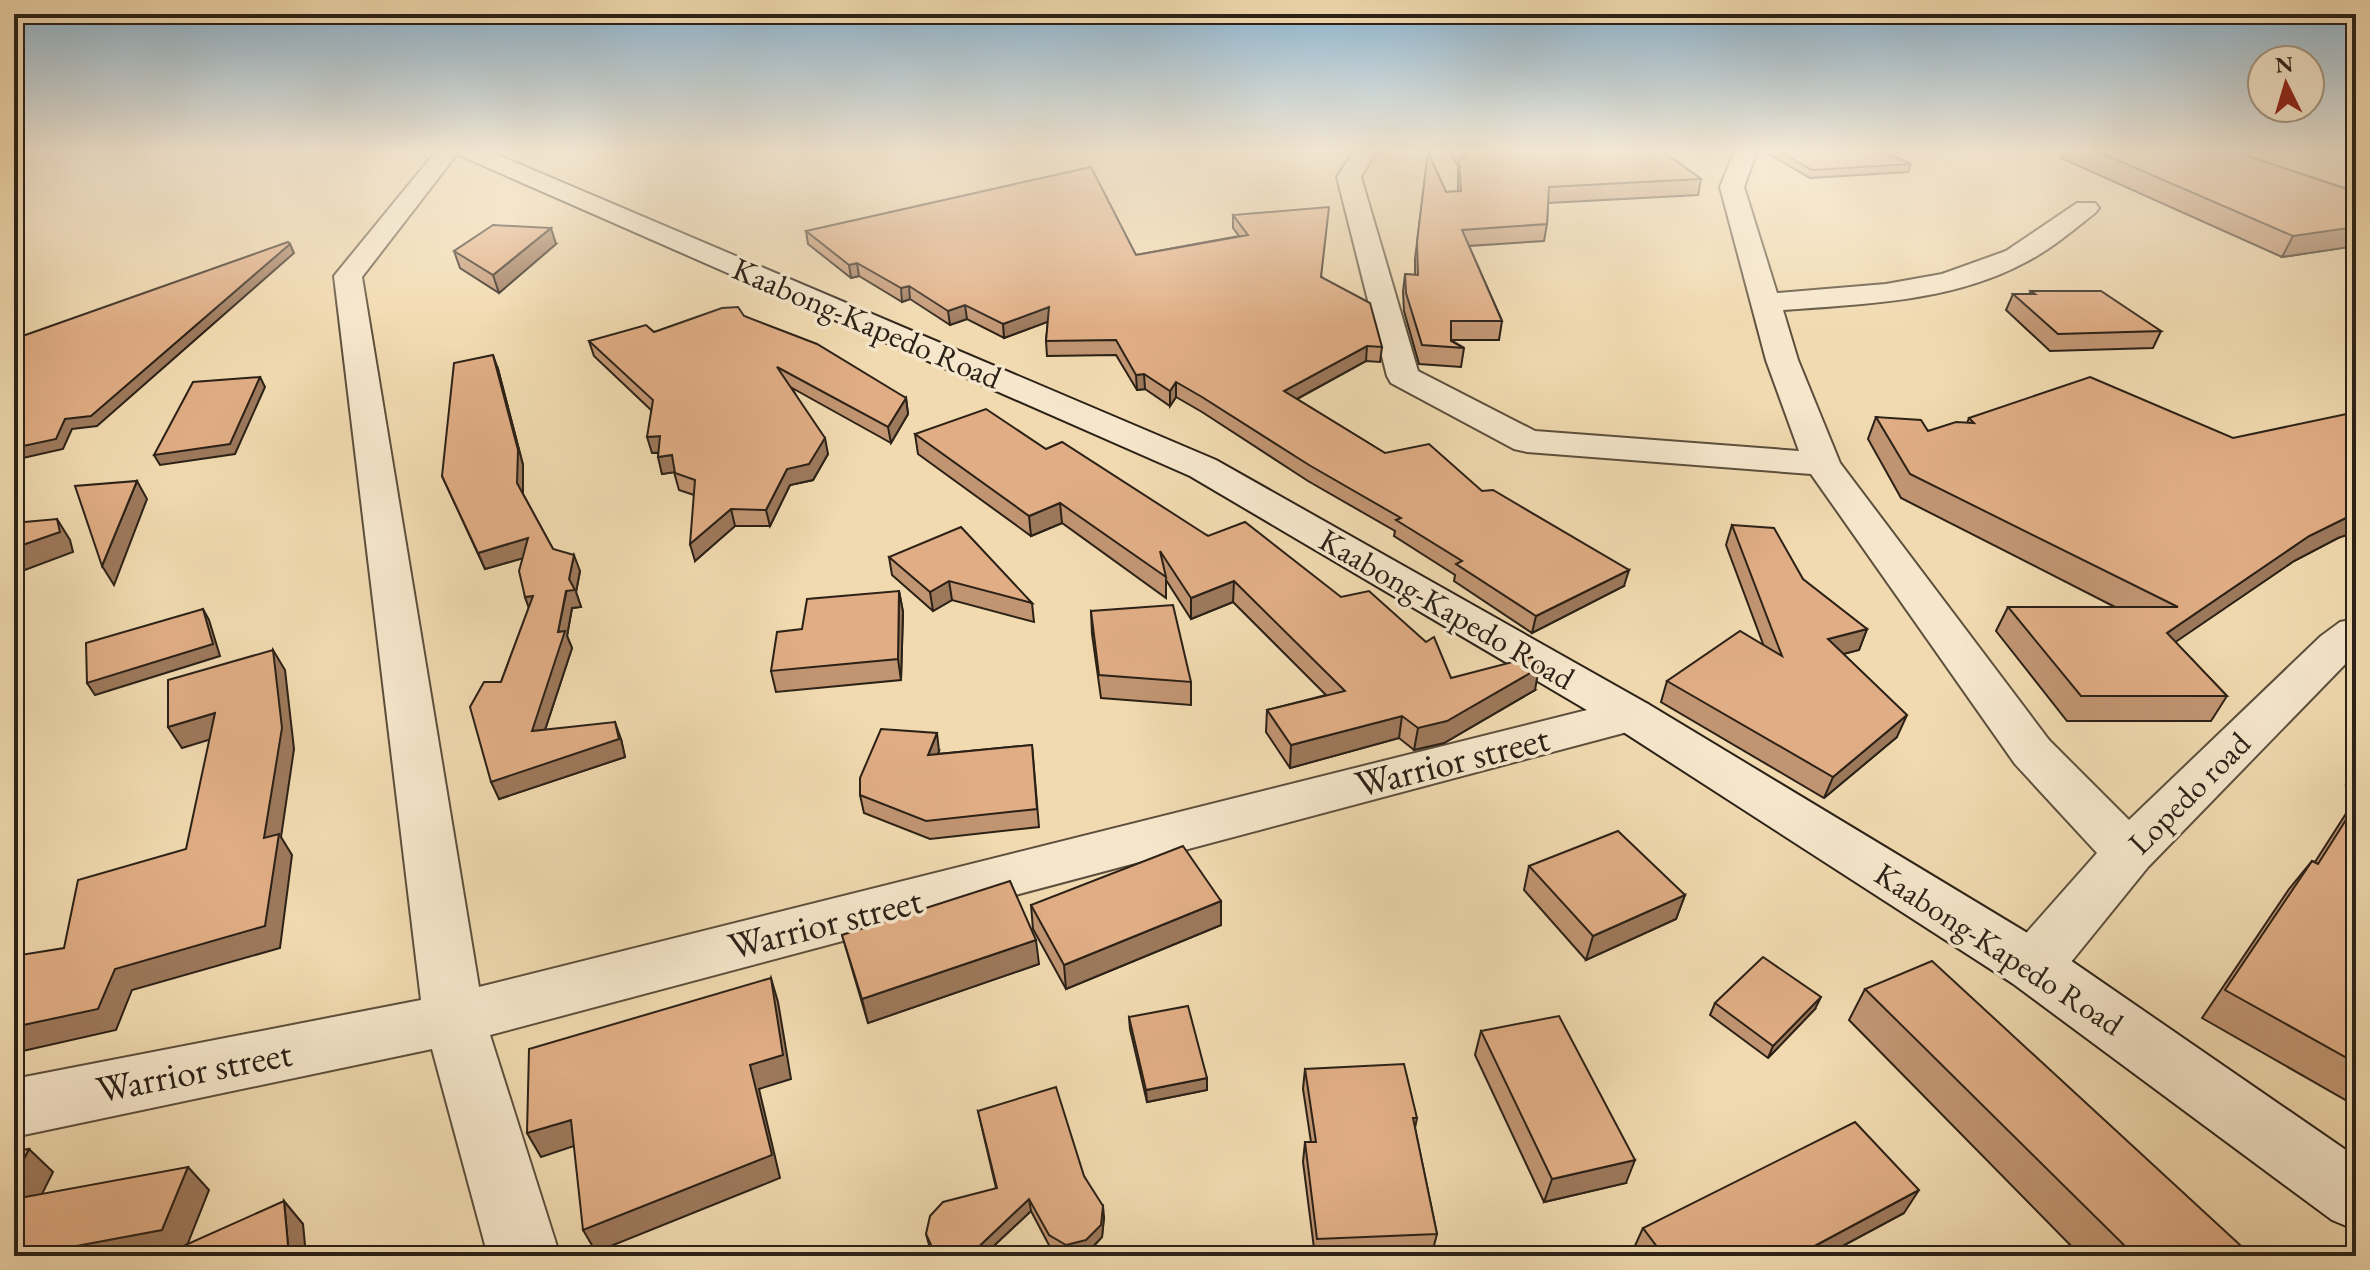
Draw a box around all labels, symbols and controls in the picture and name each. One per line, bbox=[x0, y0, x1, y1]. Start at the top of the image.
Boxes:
north arrow bbox=[2246, 44, 2326, 124]
text: N bbox=[2274, 49, 2295, 80]
street label: Kaabong-Kapedo Road bbox=[726, 247, 1008, 399]
street label: Kaabong-Kapedo Road bbox=[1312, 519, 1583, 700]
street label: Warrior street bbox=[1350, 713, 1554, 808]
street label: Lopedo road bbox=[2119, 722, 2260, 863]
street label: Kaabong-Kapedo Road bbox=[1867, 853, 2132, 1045]
street label: Warrior street bbox=[723, 875, 927, 970]
street label: Warrior street bbox=[92, 1028, 296, 1113]

